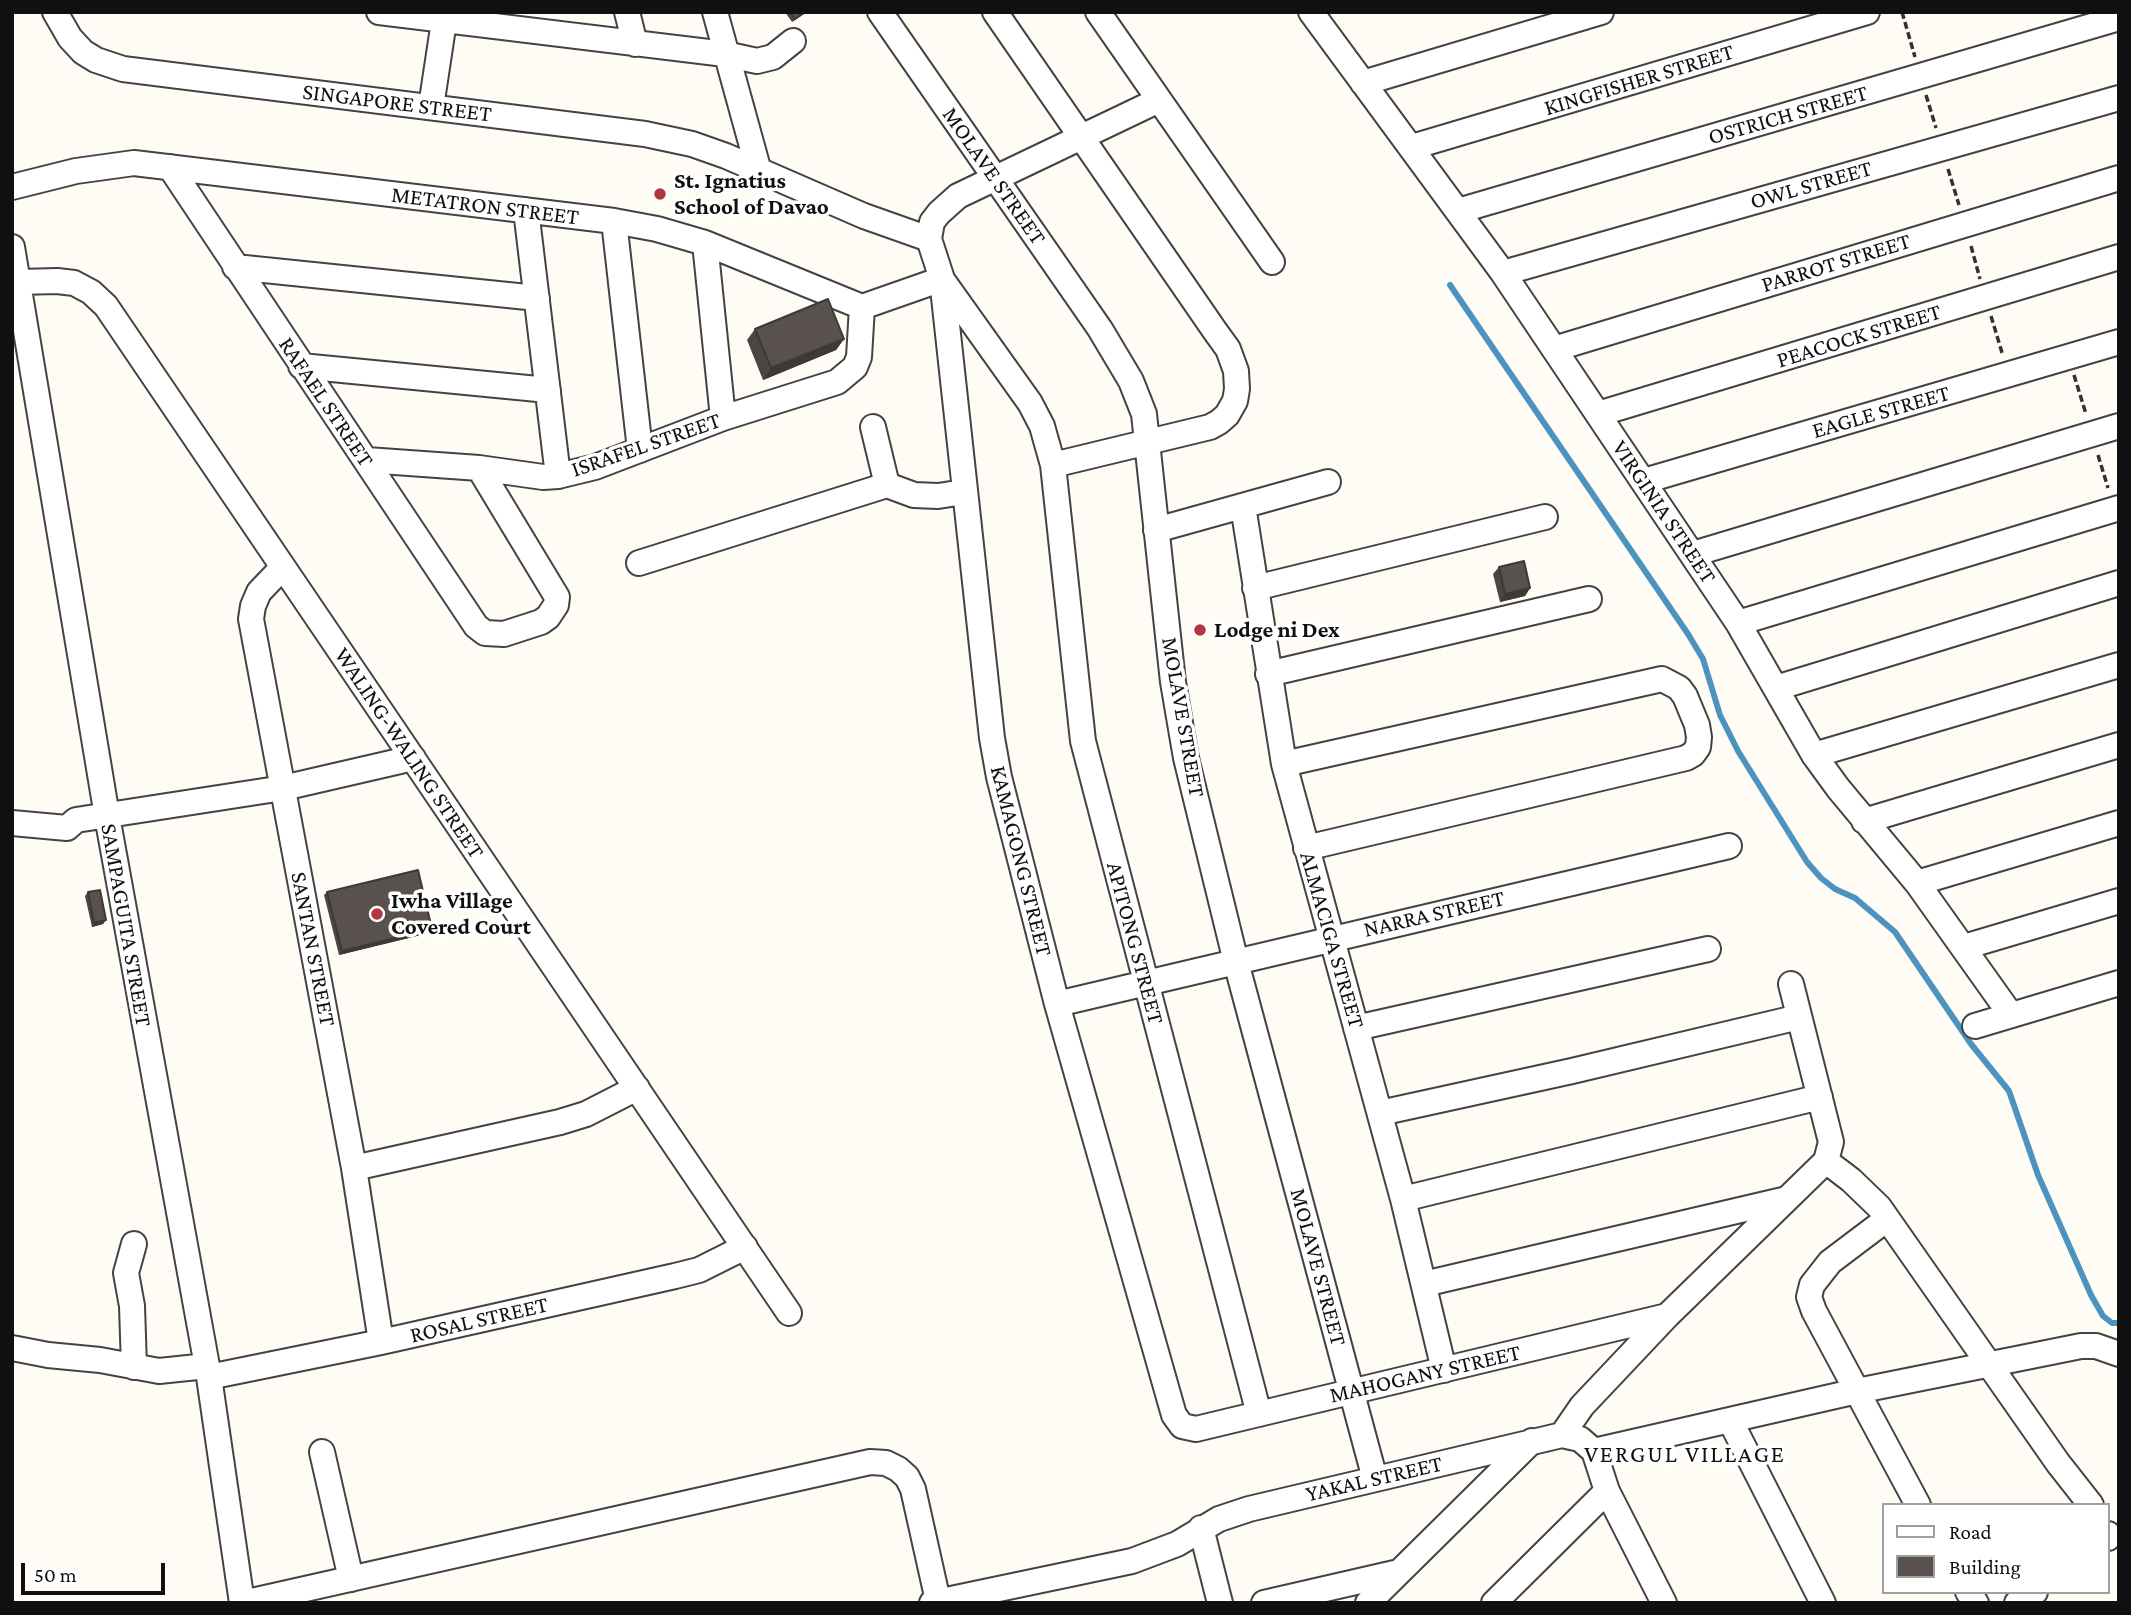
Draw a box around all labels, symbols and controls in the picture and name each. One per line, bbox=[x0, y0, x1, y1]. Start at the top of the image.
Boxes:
street label: KINGFISHER STREET bbox=[1541, 38, 1737, 122]
street label: SINGAPORE STREET bbox=[301, 78, 493, 128]
street label: OSTRICH STREET bbox=[1705, 79, 1871, 151]
street label: MOLAVE STREET bbox=[936, 102, 1052, 250]
street label: OWL STREET bbox=[1747, 154, 1875, 216]
place label: St. Ignatius School of Davao bbox=[674, 167, 829, 221]
street label: METATRON STREET bbox=[390, 181, 580, 231]
marker: St. Ignatius School of Davao bbox=[652, 186, 668, 202]
street label: PARROT STREET bbox=[1758, 227, 1914, 299]
street label: PEACOCK STREET bbox=[1774, 298, 1944, 374]
street label: RAFAEL STREET bbox=[272, 332, 380, 472]
street label: EAGLE STREET bbox=[1809, 379, 1953, 445]
street label: ISRAFEL STREET bbox=[568, 407, 724, 483]
street label: VIRGINIA STREET bbox=[1606, 435, 1722, 589]
place label: Lodge ni Dex bbox=[1214, 616, 1340, 644]
marker: Lodge ni Dex bbox=[1192, 622, 1208, 638]
street label: MOLAVE STREET bbox=[1155, 635, 1211, 799]
street label: WALING-WALING STREET bbox=[328, 642, 490, 864]
street label: KAMAGONG STREET bbox=[984, 763, 1058, 959]
street label: SAMPAGUITA STREET bbox=[95, 821, 157, 1029]
street label: ALMACIGA STREET bbox=[1294, 849, 1370, 1031]
street label: APITONG STREET bbox=[1100, 859, 1170, 1027]
street label: SANTAN STREET bbox=[285, 869, 341, 1029]
street label: NARRA STREET bbox=[1361, 884, 1507, 944]
place label: Iwha Village Covered Court bbox=[391, 887, 531, 941]
marker: Iwha Village Covered Court bbox=[369, 906, 385, 922]
street label: MOLAVE STREET bbox=[1284, 1185, 1352, 1349]
street label: ROSAL STREET bbox=[407, 1291, 551, 1349]
street label: MAHOGANY STREET bbox=[1327, 1339, 1523, 1409]
district label: VERGUL VILLAGE bbox=[1586, 1441, 1784, 1469]
street label: YAKAL STREET bbox=[1303, 1450, 1445, 1508]
legend bbox=[1882, 1503, 2110, 1594]
text: Road bbox=[1949, 1520, 1992, 1544]
scale bar bbox=[24, 1548, 168, 1592]
text: Building bbox=[1949, 1555, 2021, 1579]
text: 50 m bbox=[34, 1563, 77, 1587]

